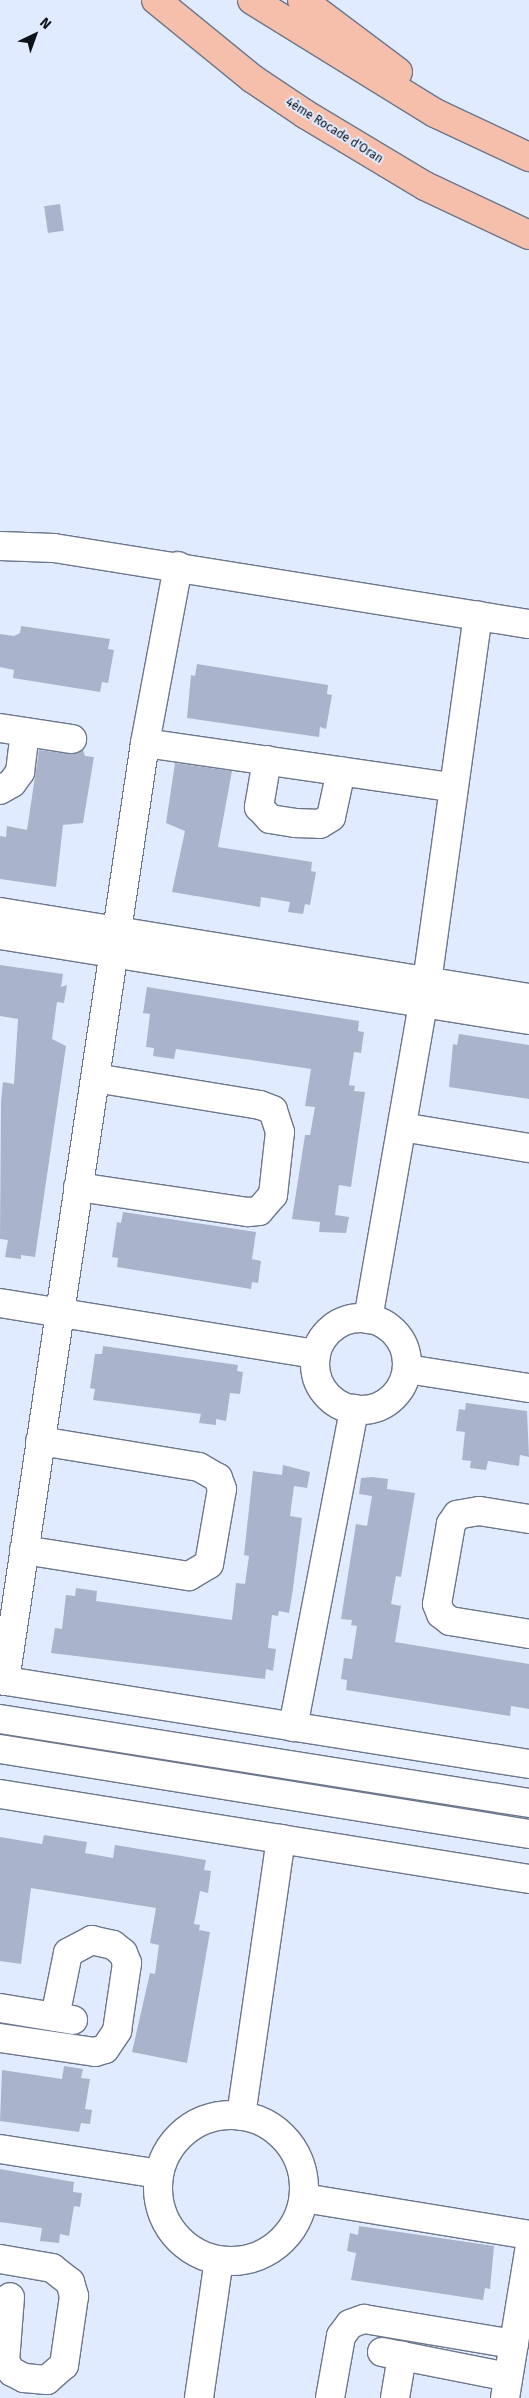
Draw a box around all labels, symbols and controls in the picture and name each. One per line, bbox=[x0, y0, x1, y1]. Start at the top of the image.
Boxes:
north arrow bbox=[10, 10, 60, 60]
text: N bbox=[36, 14, 55, 33]
street label: 4ème Rocade d'Oran bbox=[283, 95, 385, 167]

